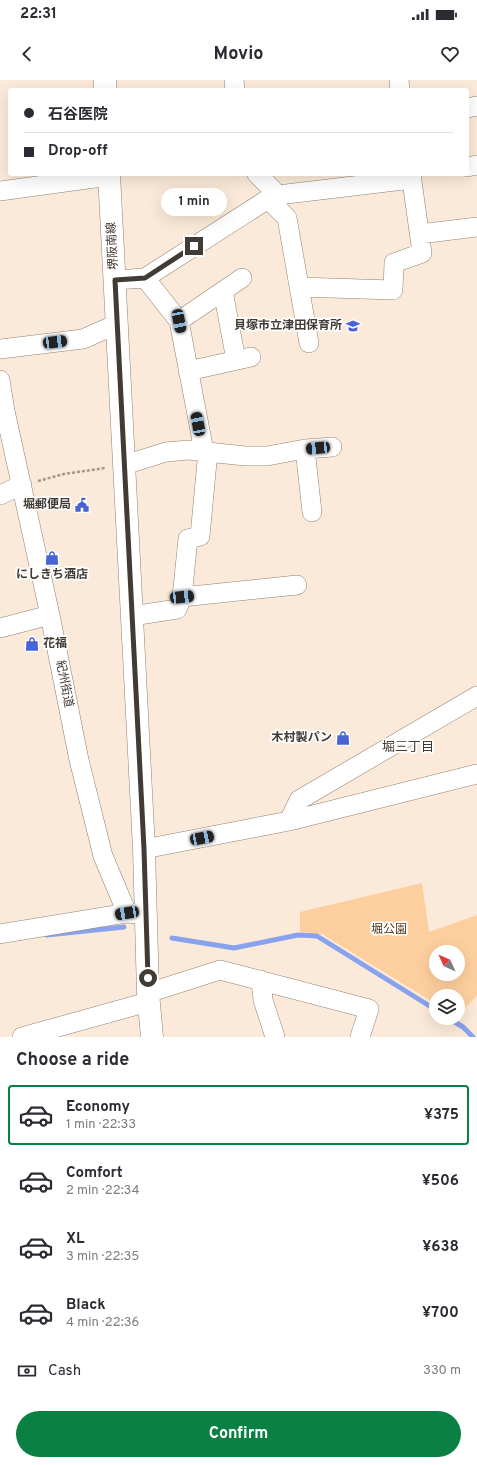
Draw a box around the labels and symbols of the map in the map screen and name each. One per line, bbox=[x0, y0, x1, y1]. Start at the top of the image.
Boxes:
callout: 1 min bbox=[161, 188, 227, 216]
street label: 堺阪南線 bbox=[104, 222, 122, 270]
route end bbox=[185, 237, 203, 255]
car bbox=[171, 308, 187, 334]
place label: 貝塚市立津田保育所 bbox=[234, 318, 342, 334]
school or university icon: 貝塚市立津田保育所 bbox=[345, 318, 361, 334]
car bbox=[42, 335, 68, 349]
car bbox=[190, 411, 206, 437]
car bbox=[306, 441, 330, 455]
place label: 堀郵便局 bbox=[23, 497, 71, 513]
public building icon: 堀郵便局 bbox=[74, 497, 90, 513]
shop icon: にしきち酒店 bbox=[44, 550, 60, 566]
place label: にしきち酒店 bbox=[16, 567, 88, 583]
car bbox=[169, 590, 195, 604]
shop icon: 花福 bbox=[24, 636, 40, 652]
place label: 花福 bbox=[43, 636, 67, 652]
street label: 紀州街道 bbox=[52, 659, 76, 709]
place label: 木村製パン bbox=[271, 730, 332, 746]
shop icon: 木村製パン bbox=[335, 730, 351, 746]
district label: 堀三丁目 bbox=[382, 740, 434, 756]
car bbox=[189, 830, 215, 846]
car bbox=[114, 905, 140, 921]
park label: 堀公園 bbox=[371, 922, 407, 938]
north arrow bbox=[429, 945, 465, 981]
route start bbox=[139, 969, 157, 987]

